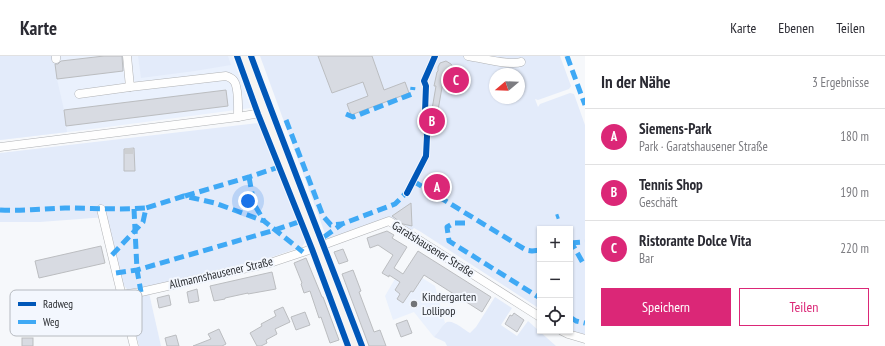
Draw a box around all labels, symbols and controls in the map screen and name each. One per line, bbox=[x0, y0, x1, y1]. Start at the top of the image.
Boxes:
text: Karte bbox=[20, 16, 57, 40]
text: Karte bbox=[730, 19, 756, 37]
text: Ebenen bbox=[778, 19, 814, 37]
text: Teilen bbox=[836, 19, 865, 37]
pin: C bbox=[443, 65, 469, 95]
north arrow bbox=[489, 68, 525, 104]
text: In der Nähe bbox=[601, 71, 671, 93]
text: 3 Ergebnisse bbox=[812, 74, 869, 91]
pin: B bbox=[419, 106, 445, 136]
text: Siemens-Park bbox=[639, 119, 712, 138]
text: A bbox=[611, 128, 617, 145]
text: 180 m bbox=[840, 128, 869, 145]
text: Park · Garatshausener Straße bbox=[639, 138, 768, 155]
pin: A bbox=[424, 172, 450, 202]
text: Tennis Shop bbox=[639, 175, 703, 194]
text: B bbox=[611, 184, 617, 201]
text: 190 m bbox=[840, 184, 869, 201]
your location bbox=[238, 191, 258, 211]
text: Geschäft bbox=[639, 194, 677, 211]
street label: Garatshausener Straße bbox=[389, 217, 477, 280]
map controls bbox=[537, 226, 573, 334]
button: + bbox=[537, 226, 573, 262]
text: Ristorante Dolce Vita bbox=[639, 231, 751, 250]
text: C bbox=[611, 240, 617, 257]
text: 220 m bbox=[840, 240, 869, 257]
text: Bar bbox=[639, 250, 654, 267]
street label: Allmannshausener Straße bbox=[167, 253, 274, 292]
button: − bbox=[537, 262, 573, 298]
button: Speichern bbox=[601, 288, 731, 326]
button: Teilen bbox=[739, 288, 869, 326]
place label: Kindergarten Lollipop bbox=[422, 289, 476, 318]
legend bbox=[10, 290, 142, 336]
text: Radweg bbox=[43, 297, 73, 311]
button: locate bbox=[537, 298, 573, 334]
marker: Kindergarten Lollipop bbox=[409, 299, 419, 309]
text: Weg bbox=[43, 315, 59, 329]

